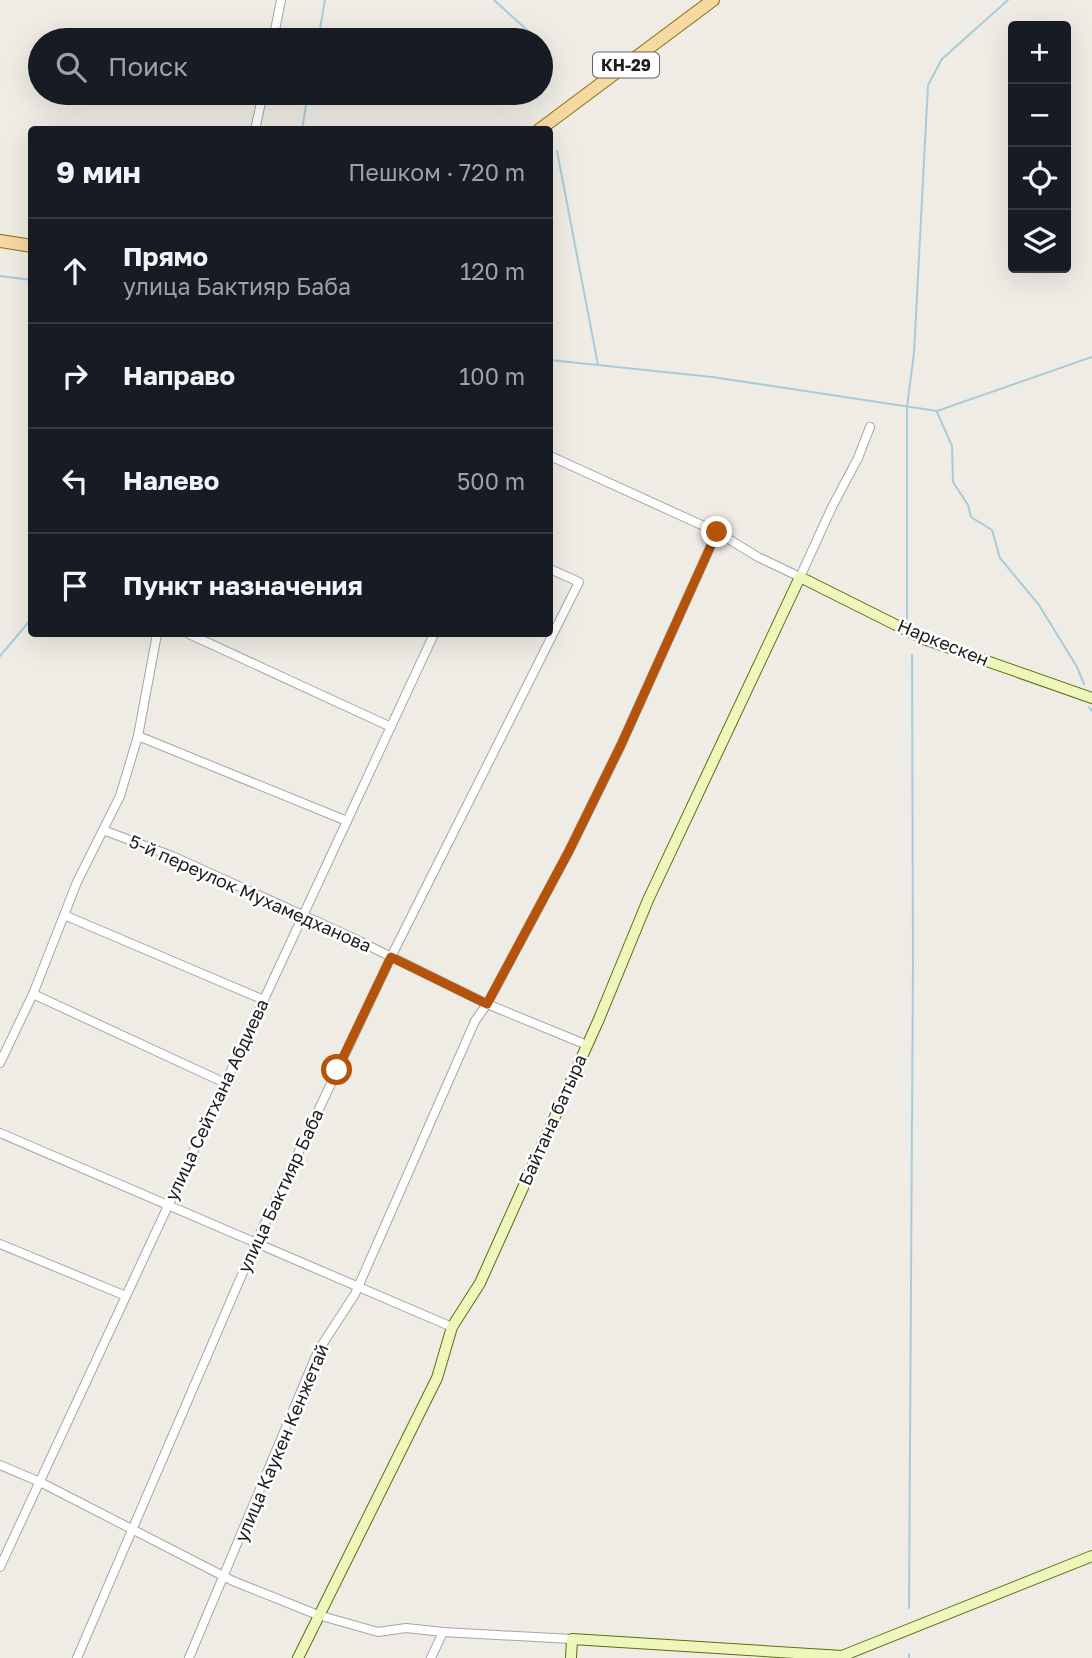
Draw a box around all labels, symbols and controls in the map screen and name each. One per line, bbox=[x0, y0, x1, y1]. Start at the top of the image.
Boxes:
map controls bbox=[1008, 21, 1071, 273]
button: + bbox=[1008, 21, 1071, 84]
search box bbox=[28, 28, 553, 105]
icon: search bbox=[52, 48, 90, 86]
text: Поиск bbox=[108, 51, 188, 82]
road number: КН-29 bbox=[593, 53, 659, 78]
button: − bbox=[1008, 84, 1071, 147]
button: locate bbox=[1008, 147, 1071, 210]
text: 9 мин bbox=[56, 154, 141, 190]
text: Пешком · 720 m bbox=[348, 158, 525, 186]
button: layers bbox=[1008, 210, 1071, 273]
text: Прямо bbox=[123, 241, 208, 272]
icon: ahead bbox=[56, 252, 94, 290]
text: 120 m bbox=[460, 257, 525, 285]
text: улица Бактияр Баба bbox=[123, 272, 351, 300]
icon: right bbox=[56, 357, 94, 395]
text: Направо bbox=[123, 360, 235, 391]
text: 100 m bbox=[459, 362, 525, 390]
icon: left bbox=[56, 462, 94, 500]
text: Налево bbox=[123, 465, 219, 496]
text: 500 m bbox=[457, 467, 525, 495]
route end bbox=[701, 516, 732, 547]
icon: arrive bbox=[56, 567, 94, 605]
text: Пункт назначения bbox=[123, 570, 363, 601]
street label: Наркескен bbox=[894, 614, 992, 670]
street label: 5-й переулок Мухамедханова bbox=[126, 830, 375, 957]
street label: улица Сейтхана Абдиева bbox=[160, 995, 273, 1204]
street label: Байтана батыра bbox=[513, 1051, 591, 1189]
route start bbox=[321, 1054, 352, 1085]
street label: улица Бактияр Баба bbox=[232, 1105, 328, 1276]
street label: улица Каукен Кенжетай bbox=[229, 1340, 333, 1545]

